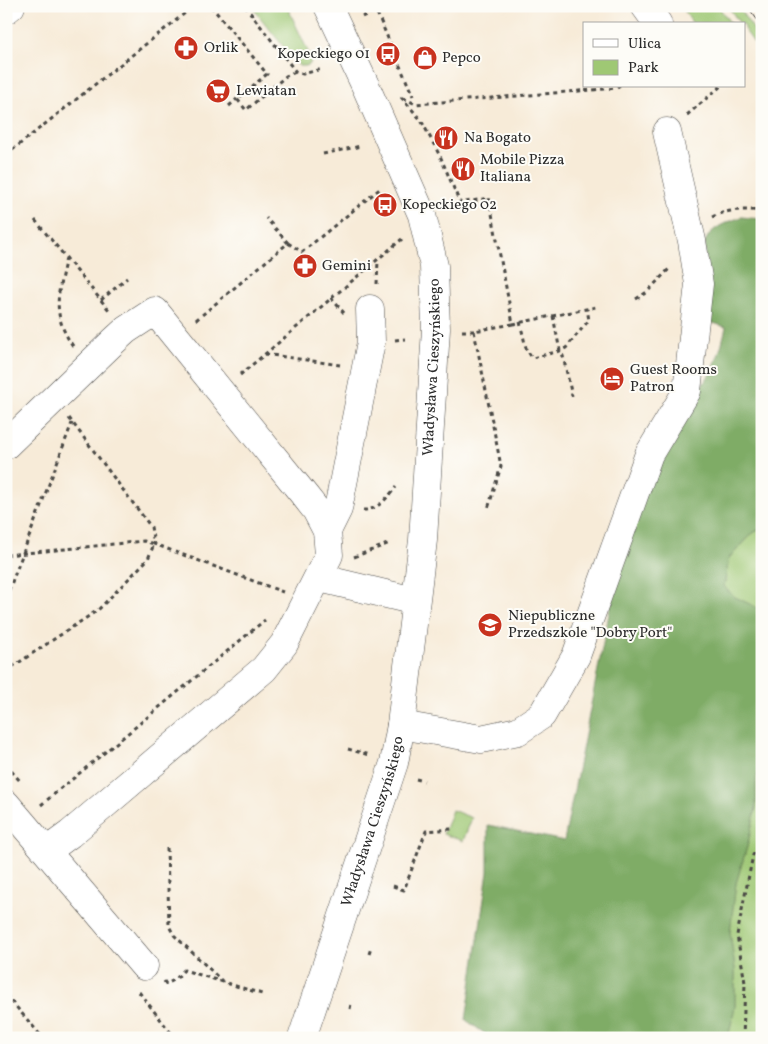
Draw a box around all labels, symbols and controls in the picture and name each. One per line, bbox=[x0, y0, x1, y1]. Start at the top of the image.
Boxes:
legend bbox=[583, 22, 746, 88]
text: Ulica bbox=[628, 34, 661, 55]
pharmacy icon: Orlik bbox=[173, 35, 199, 61]
place label: Orlik bbox=[204, 38, 238, 59]
bus stop icon: Kopeckiego 01 bbox=[375, 41, 401, 67]
place label: Kopeckiego 01 bbox=[277, 44, 370, 65]
shop icon: Pepco bbox=[412, 45, 438, 71]
place label: Pepco bbox=[442, 48, 481, 69]
text: Park bbox=[628, 58, 659, 79]
supermarket icon: Lewiatan bbox=[205, 78, 231, 104]
place label: Lewiatan bbox=[236, 81, 296, 102]
restaurant icon: Na Bogato bbox=[433, 125, 459, 151]
place label: Na Bogato bbox=[464, 128, 531, 149]
place label: Mobile Pizza Italiana bbox=[480, 150, 565, 188]
restaurant icon: Mobile Pizza Italiana bbox=[450, 156, 476, 182]
bus stop icon: Kopeckiego 02 bbox=[372, 192, 398, 218]
place label: Kopeckiego 02 bbox=[402, 195, 497, 216]
pharmacy icon: Gemini bbox=[292, 253, 318, 279]
place label: Gemini bbox=[322, 256, 371, 277]
street label: Władysława Cieszyńskiego bbox=[418, 278, 447, 457]
place label: Guest Rooms Patron bbox=[630, 360, 717, 398]
hotel icon: Guest Rooms Patron bbox=[599, 366, 625, 392]
place label: Niepubliczne Przedszkole "Dobry Port" bbox=[508, 606, 672, 644]
school or university icon: Niepubliczne Przedszkole "Dobry Port" bbox=[477, 612, 503, 638]
street label: Władysława Cieszyńskiego bbox=[336, 735, 409, 909]

